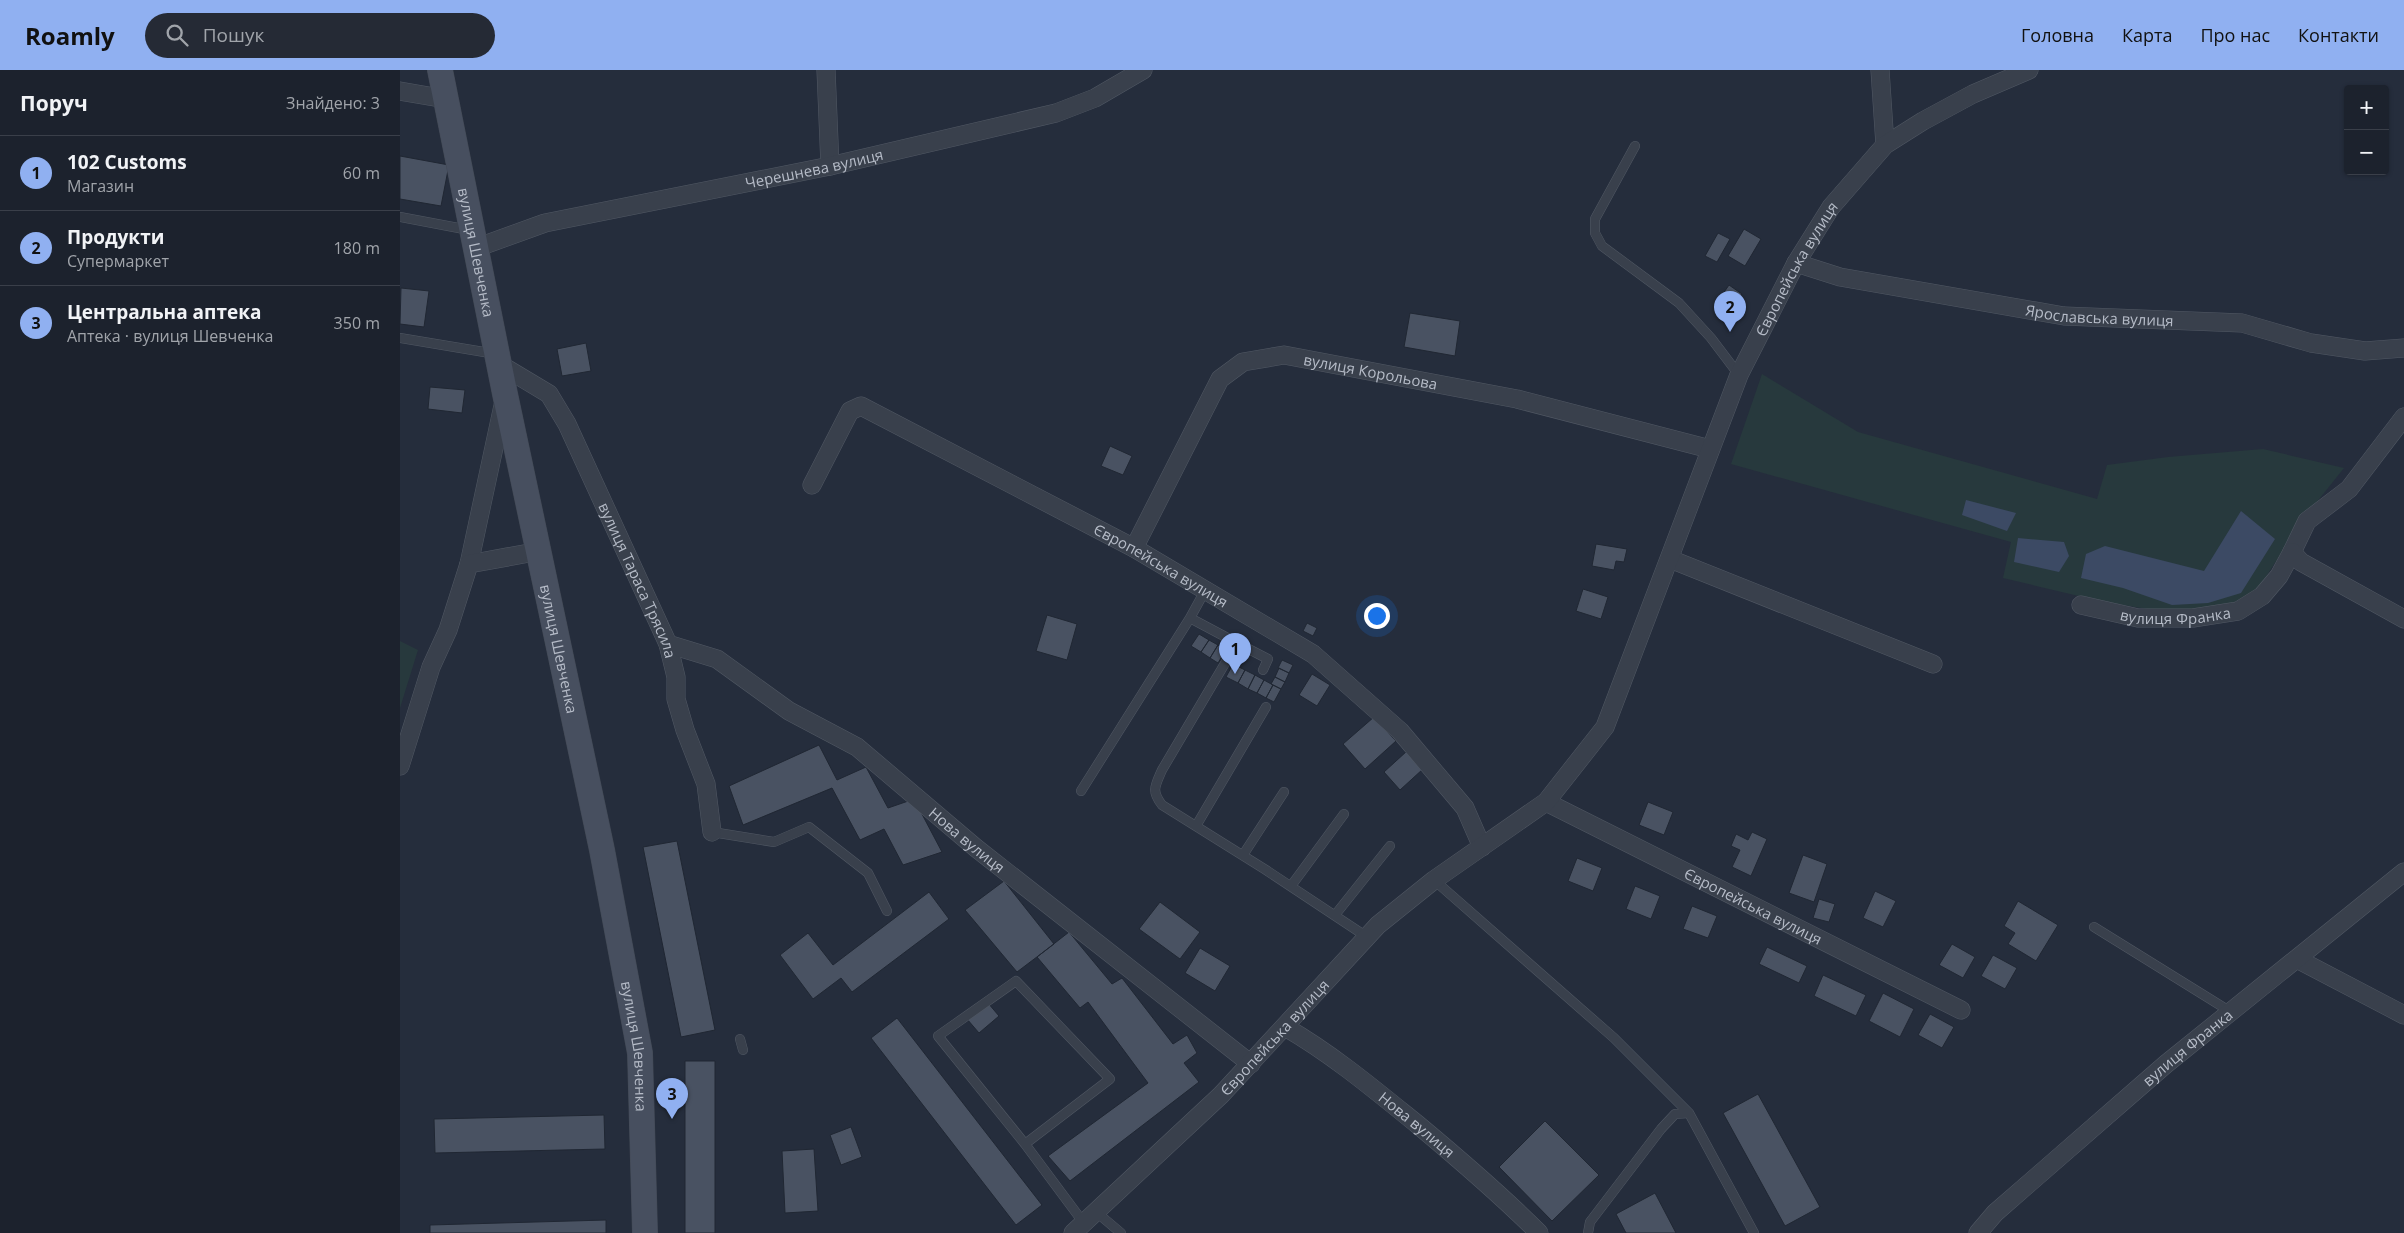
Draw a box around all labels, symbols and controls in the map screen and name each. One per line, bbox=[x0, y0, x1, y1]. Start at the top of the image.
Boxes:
search box bbox=[145, 13, 495, 58]
text: Roamly bbox=[25, 19, 115, 52]
icon: search bbox=[163, 21, 191, 49]
text: Пошук bbox=[203, 22, 264, 48]
text: Головна bbox=[2021, 23, 2094, 47]
text: Карта bbox=[2122, 23, 2172, 47]
text: Про нас bbox=[2200, 23, 2270, 47]
text: Контакти bbox=[2298, 23, 2379, 47]
map controls bbox=[2344, 85, 2389, 175]
button: + bbox=[2344, 85, 2389, 130]
text: Поруч bbox=[20, 89, 88, 117]
text: Знайдено: 3 bbox=[286, 92, 380, 114]
button: − bbox=[2344, 130, 2389, 175]
street label: Черешнева вулиця bbox=[743, 144, 885, 193]
text: 102 Customs bbox=[67, 149, 187, 175]
text: 1 bbox=[31, 162, 41, 184]
text: 60 m bbox=[343, 162, 380, 184]
text: Магазин bbox=[67, 175, 134, 197]
street label: вулиця Шевченка bbox=[454, 186, 499, 319]
street label: Європейська вулиця bbox=[1750, 197, 1842, 339]
text: Продукти bbox=[67, 224, 164, 250]
text: 2 bbox=[31, 237, 41, 259]
text: 180 m bbox=[334, 237, 380, 259]
text: Супермаркет bbox=[67, 250, 169, 272]
pin: 2 bbox=[1714, 291, 1746, 332]
text: Центральна аптека bbox=[67, 299, 261, 325]
street label: Ярославська вулиця bbox=[2024, 299, 2174, 330]
text: 3 bbox=[31, 312, 41, 334]
text: 350 m bbox=[334, 312, 380, 334]
text: Аптека · вулиця Шевченка bbox=[67, 325, 273, 347]
street label: вулиця Корольова bbox=[1302, 349, 1439, 394]
street label: вулиця Тараса Трясила bbox=[594, 499, 681, 660]
street label: Європейська вулиця bbox=[1090, 519, 1232, 612]
street label: вулиця Шевченка bbox=[536, 582, 583, 715]
street label: вулиця Франка bbox=[2118, 602, 2232, 628]
your location bbox=[1364, 603, 1390, 629]
pin: 1 bbox=[1219, 633, 1251, 674]
street label: Нова вулиця bbox=[925, 802, 1009, 877]
street label: Європейська вулиця bbox=[1681, 863, 1826, 949]
street label: Європейська вулиця bbox=[1216, 975, 1333, 1100]
street label: вулиця Шевченка bbox=[617, 979, 652, 1112]
street label: вулиця Франка bbox=[2138, 1004, 2236, 1090]
pin: 3 bbox=[656, 1078, 688, 1119]
street label: Нова вулиця bbox=[1375, 1087, 1459, 1162]

